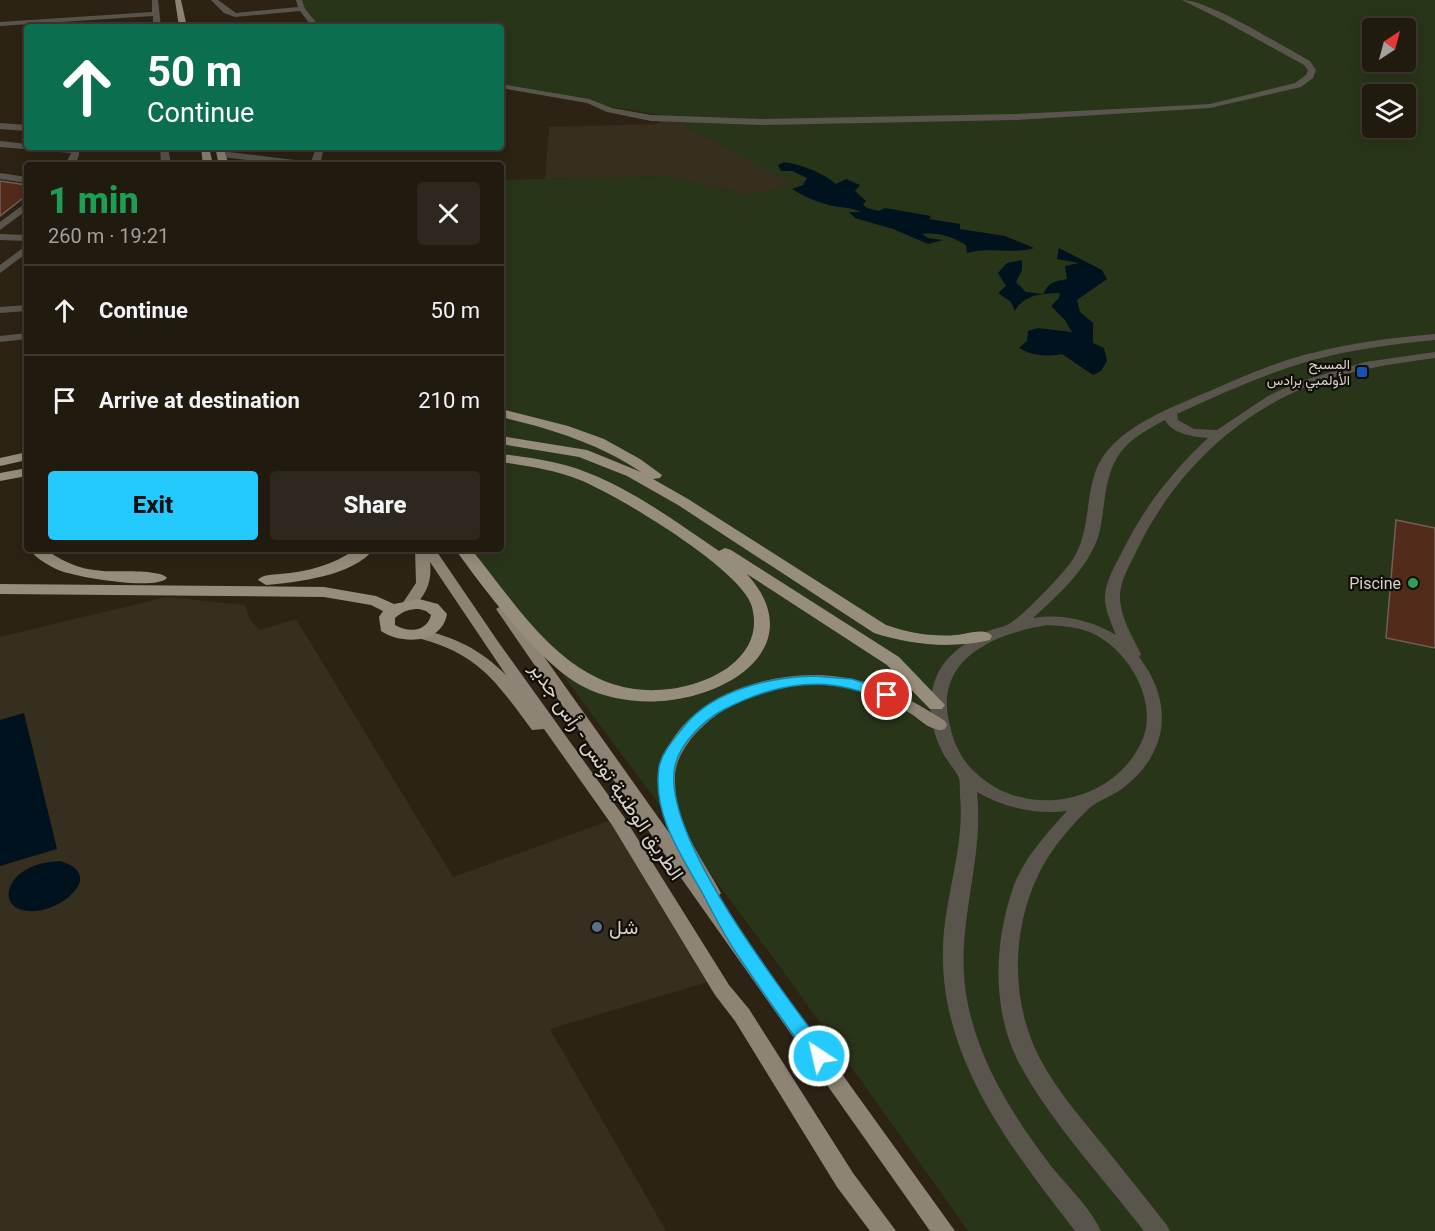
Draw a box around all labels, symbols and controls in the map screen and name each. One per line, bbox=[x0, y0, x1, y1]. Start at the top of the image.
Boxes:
north arrow bbox=[1362, 18, 1416, 72]
map controls bbox=[1362, 18, 1416, 138]
text: 50 m bbox=[147, 47, 242, 96]
icon: ahead bbox=[48, 48, 126, 126]
button: layers bbox=[1362, 84, 1416, 138]
text: Continue bbox=[147, 97, 254, 129]
text: 1 min bbox=[48, 180, 139, 222]
button: close bbox=[417, 182, 480, 245]
text: 260 m · 19:21 bbox=[48, 224, 169, 248]
icon: ahead bbox=[48, 294, 81, 327]
text: Continue bbox=[99, 298, 188, 323]
text: 50 m bbox=[431, 298, 480, 323]
place label: المسبح الأولمبي برادس bbox=[1267, 356, 1350, 392]
marker: المسبح الأولمبي برادس bbox=[1355, 365, 1369, 379]
icon: arrive bbox=[48, 384, 81, 417]
text: Arrive at destination bbox=[99, 388, 300, 413]
text: 210 m bbox=[418, 388, 480, 413]
button: Exit bbox=[48, 471, 258, 540]
button: Share bbox=[270, 471, 480, 540]
place label: Piscine bbox=[1349, 574, 1401, 593]
marker: Piscine bbox=[1406, 576, 1420, 590]
street label: الطريق الوطنية تونس - رأس جدير bbox=[523, 656, 689, 885]
pin bbox=[861, 669, 912, 720]
icon: arrive bbox=[870, 678, 903, 711]
place label: شل bbox=[609, 915, 638, 939]
marker: شل bbox=[590, 920, 604, 934]
position arrow bbox=[787, 1024, 851, 1088]

